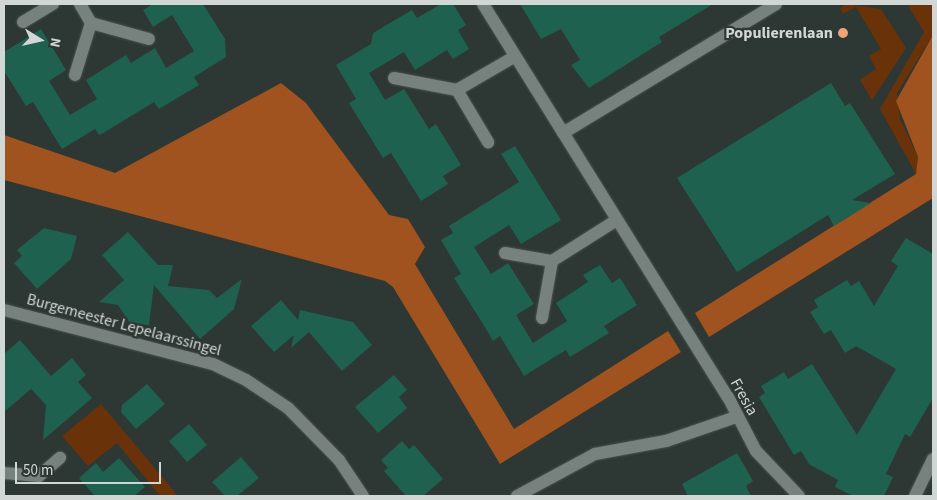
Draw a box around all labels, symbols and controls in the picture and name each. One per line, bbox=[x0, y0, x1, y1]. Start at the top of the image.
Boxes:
north arrow bbox=[15, 15, 65, 65]
place label: Populierenlaan bbox=[725, 23, 833, 43]
marker: Populierenlaan bbox=[837, 27, 849, 39]
text: N bbox=[44, 36, 65, 49]
street label: Burgemeester Lepelaarssingel bbox=[25, 290, 223, 360]
street label: Fresia bbox=[726, 375, 762, 419]
scale bar bbox=[18, 452, 164, 484]
text: 50 m bbox=[23, 460, 53, 481]

